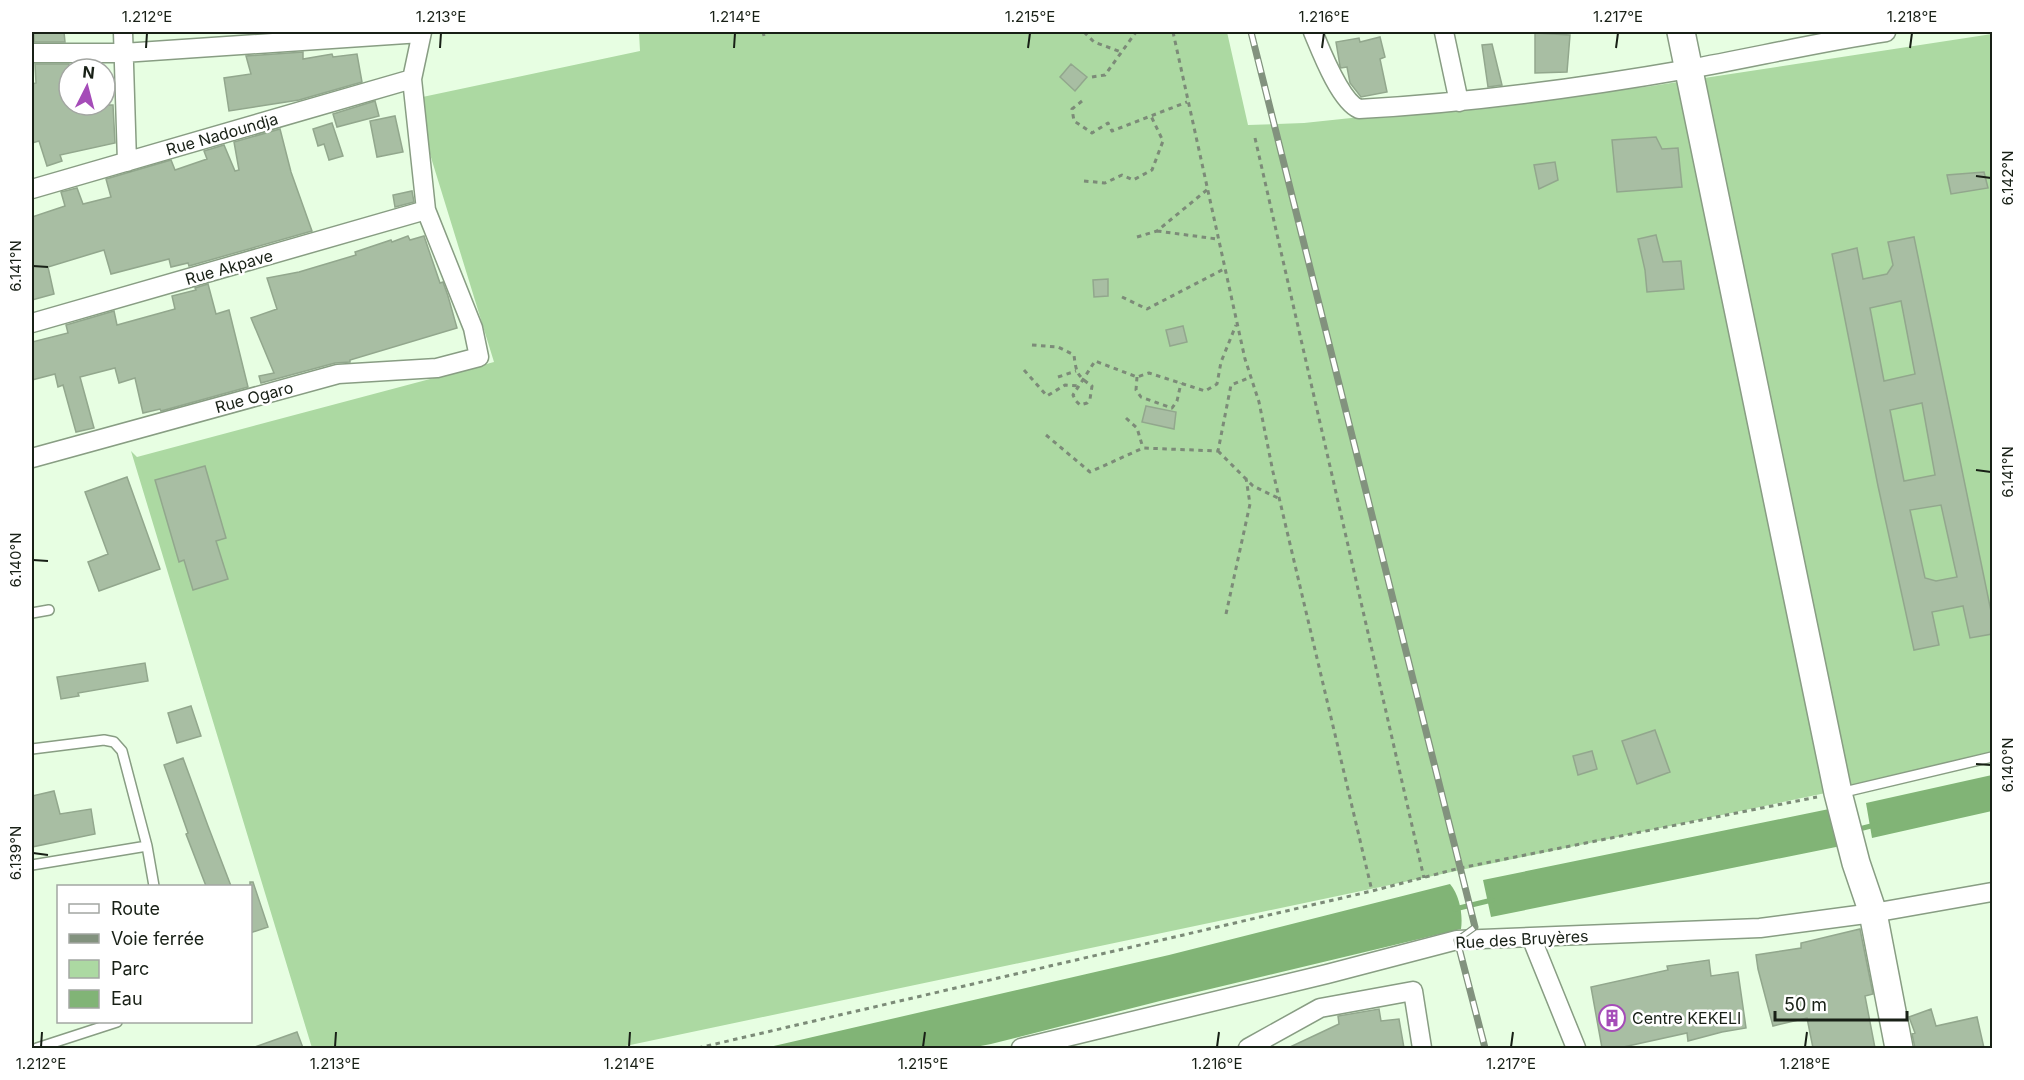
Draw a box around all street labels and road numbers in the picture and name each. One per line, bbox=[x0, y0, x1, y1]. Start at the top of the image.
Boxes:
street label: Rue Nadoundja bbox=[164, 108, 280, 160]
street label: Rue Akpave bbox=[183, 245, 275, 289]
street label: Rue Ogaro bbox=[213, 377, 295, 417]
street label: Rue des Bruyères bbox=[1455, 926, 1589, 952]

